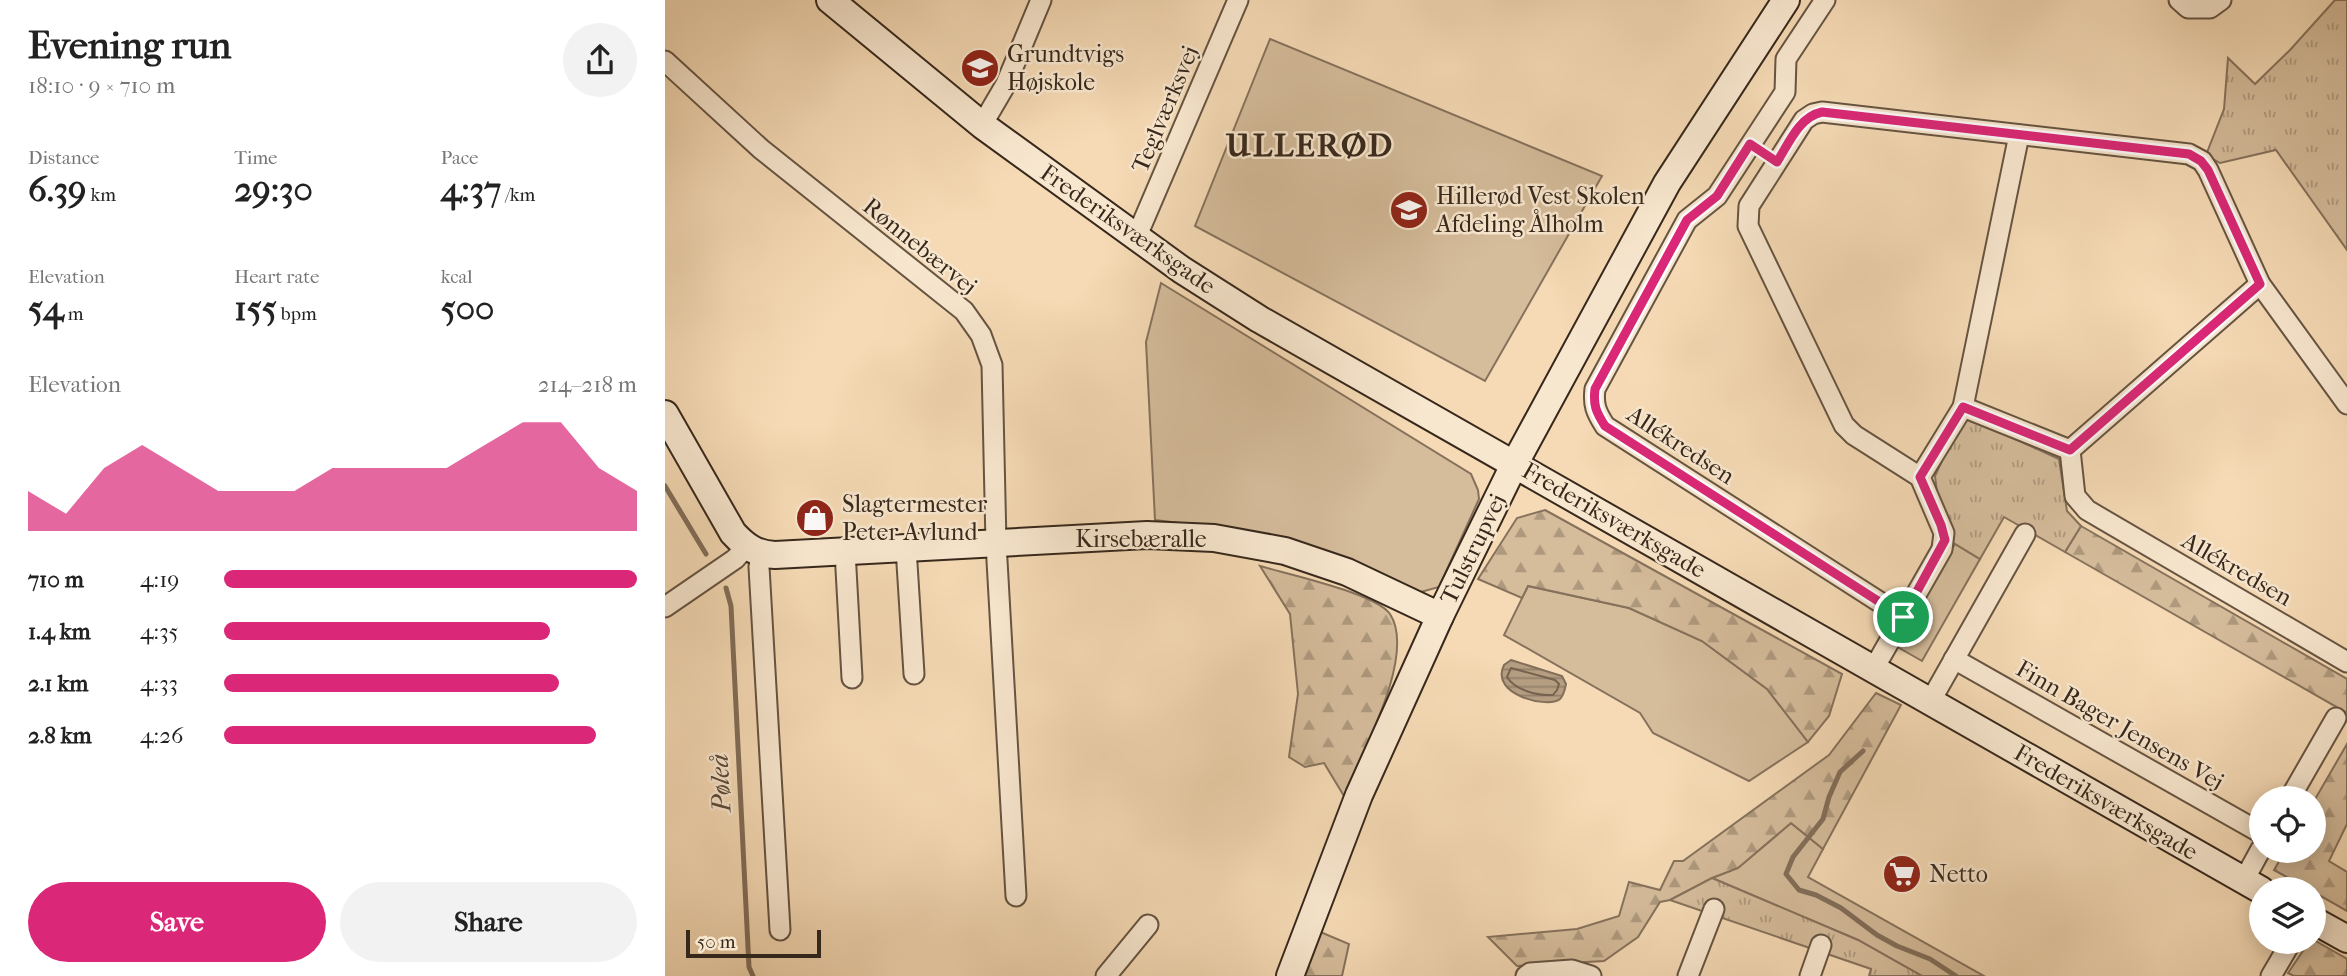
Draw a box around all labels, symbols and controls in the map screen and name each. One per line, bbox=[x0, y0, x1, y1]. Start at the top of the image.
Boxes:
text: Evening run bbox=[28, 23, 231, 68]
button: share bbox=[563, 23, 637, 97]
place label: Grundtvigs Højskole bbox=[1007, 40, 1124, 96]
street label: Teglværksvej bbox=[1126, 41, 1204, 177]
school or university icon: Grundtvigs Højskole bbox=[959, 47, 1001, 89]
text: 18:10 · 9 × 710 m bbox=[28, 72, 175, 99]
district label: ULLERØD bbox=[1226, 127, 1394, 164]
text: Distance bbox=[28, 147, 99, 169]
text: Time bbox=[234, 147, 278, 169]
text: Pace bbox=[441, 147, 479, 169]
street label: Frederiksværksgade bbox=[1035, 158, 1221, 300]
text: 6.39 bbox=[28, 169, 86, 210]
text: 29:30 bbox=[234, 169, 313, 210]
text: 4:37 bbox=[441, 169, 501, 210]
place label: Hillerød Vest Skolen Afdeling Ålholm bbox=[1435, 182, 1645, 238]
text: km bbox=[86, 184, 116, 206]
text: /km bbox=[501, 184, 535, 206]
school or university icon: Hillerød Vest Skolen Afdeling Ålholm bbox=[1388, 189, 1430, 231]
street label: Rønnebærvej bbox=[857, 192, 983, 300]
text: Elevation bbox=[28, 266, 105, 288]
text: Heart rate bbox=[234, 266, 319, 288]
text: kcal bbox=[441, 266, 473, 288]
text: 54 bbox=[28, 288, 64, 329]
text: 155 bbox=[234, 288, 277, 329]
text: 500 bbox=[441, 288, 494, 329]
text: m bbox=[64, 303, 84, 325]
text: bpm bbox=[277, 303, 317, 325]
text: Elevation bbox=[28, 371, 121, 398]
text: 214–218 m bbox=[538, 371, 637, 398]
street label: Allékredsen bbox=[1621, 399, 1740, 490]
street label: Frederiksværksgade bbox=[1517, 456, 1711, 584]
street label: Tulstrupvej bbox=[1434, 489, 1512, 609]
place label: Slagtermester Peter Avlund bbox=[842, 490, 988, 546]
shop icon: Slagtermester Peter Avlund bbox=[794, 497, 836, 539]
street label: Kirsebæralle bbox=[1075, 525, 1207, 553]
street label: Allékredsen bbox=[2176, 526, 2297, 612]
text: 710 m bbox=[28, 566, 84, 593]
text: 4:19 bbox=[140, 566, 179, 593]
pin bbox=[1873, 587, 1933, 647]
icon: arrive bbox=[1884, 598, 1922, 636]
text: 1.4 km bbox=[28, 618, 91, 645]
text: 4:35 bbox=[140, 618, 179, 645]
street label: Finn Bager Jensens Vej bbox=[2011, 654, 2229, 796]
text: 2.1 km bbox=[28, 670, 88, 697]
text: 4:33 bbox=[140, 670, 178, 697]
text: 2.8 km bbox=[28, 722, 92, 749]
text: 4:26 bbox=[140, 722, 183, 749]
street label: Frederiksværksgade bbox=[2009, 738, 2203, 866]
water label: Pøleå bbox=[703, 753, 738, 814]
map controls bbox=[2249, 786, 2326, 954]
button: locate bbox=[2249, 786, 2326, 863]
supermarket icon: Netto bbox=[1881, 853, 1923, 895]
place label: Netto bbox=[1929, 860, 1988, 888]
button: layers bbox=[2249, 877, 2326, 954]
button: Save bbox=[28, 882, 326, 962]
button: Share bbox=[340, 882, 637, 962]
scale bar bbox=[686, 927, 821, 959]
text: 50 m bbox=[697, 931, 736, 953]

